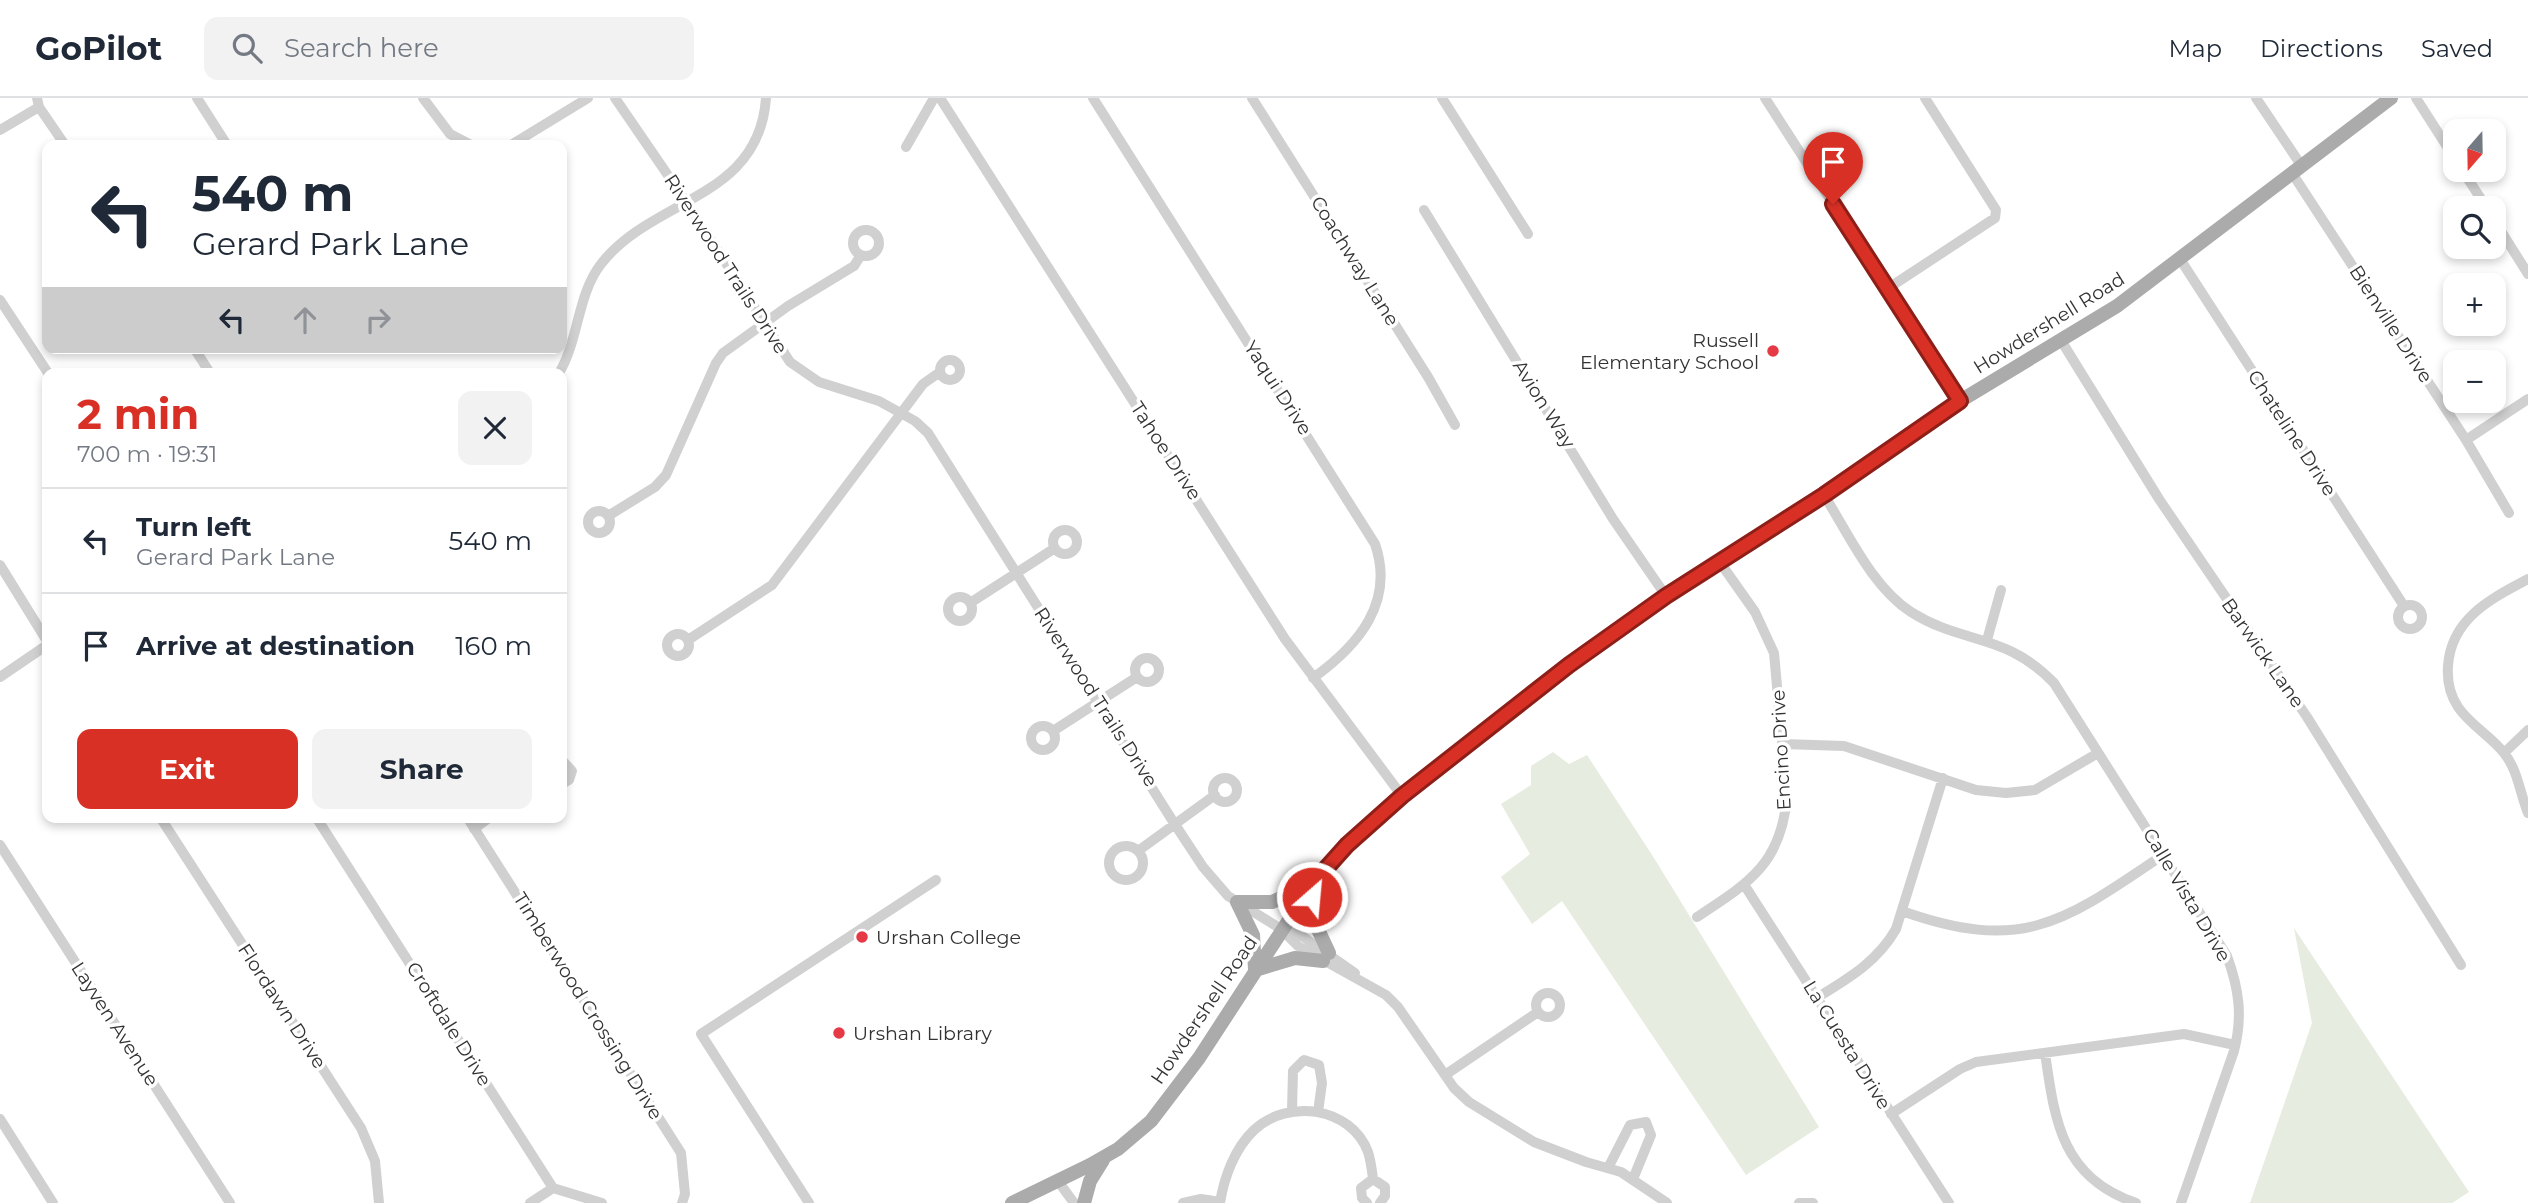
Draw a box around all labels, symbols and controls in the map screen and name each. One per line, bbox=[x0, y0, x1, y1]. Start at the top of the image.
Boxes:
search box bbox=[204, 17, 694, 80]
text: GoPilot bbox=[35, 28, 162, 68]
icon: search bbox=[228, 29, 266, 67]
text: Search here bbox=[284, 32, 439, 64]
text: Map bbox=[2169, 34, 2222, 63]
text: Directions bbox=[2260, 34, 2383, 63]
text: Saved bbox=[2421, 34, 2493, 63]
north arrow bbox=[2443, 119, 2506, 182]
map controls bbox=[2443, 119, 2506, 413]
pin bbox=[1803, 132, 1863, 204]
icon: arrive bbox=[1814, 143, 1852, 181]
text: 540 m bbox=[192, 164, 353, 223]
icon: left bbox=[77, 168, 168, 259]
street label: Riverwood Trails Drive bbox=[659, 170, 793, 358]
street label: Coachway Lane bbox=[1306, 192, 1404, 330]
button: search bbox=[2443, 196, 2506, 259]
text: Gerard Park Lane bbox=[192, 224, 469, 263]
street label: Bienville Drive bbox=[2344, 261, 2438, 387]
street label: Howdershell Road bbox=[1969, 267, 2129, 379]
button: + bbox=[2443, 273, 2506, 336]
icon: left bbox=[213, 301, 251, 339]
icon: ahead bbox=[286, 301, 324, 339]
icon: right bbox=[359, 301, 397, 339]
place label: Russell Elementary School bbox=[1580, 329, 1759, 374]
street label: Yaqui Drive bbox=[1239, 337, 1317, 439]
marker: Russell Elementary School bbox=[1765, 343, 1781, 359]
button: − bbox=[2443, 350, 2506, 413]
street label: Avion Way bbox=[1508, 356, 1580, 453]
street label: Chateline Drive bbox=[2243, 366, 2341, 500]
text: 2 min bbox=[77, 388, 199, 440]
button: close bbox=[458, 391, 532, 465]
street label: Tahoe Drive bbox=[1126, 398, 1206, 504]
text: 700 m · 19:31 bbox=[77, 440, 217, 468]
text: Turn left bbox=[136, 511, 252, 543]
icon: left bbox=[77, 522, 115, 560]
text: 540 m bbox=[448, 525, 532, 557]
text: Gerard Park Lane bbox=[136, 543, 335, 571]
street label: Barwick Lane bbox=[2217, 594, 2309, 712]
street label: Riverwood Trails Drive bbox=[1029, 603, 1163, 791]
icon: arrive bbox=[77, 627, 115, 665]
text: Arrive at destination bbox=[136, 630, 415, 662]
text: 160 m bbox=[455, 630, 532, 662]
street label: Encino Drive bbox=[1766, 689, 1796, 811]
button: Exit bbox=[77, 729, 298, 809]
button: Share bbox=[312, 729, 532, 809]
street label: Calle Vista Drive bbox=[2138, 824, 2236, 966]
position arrow bbox=[1275, 860, 1349, 934]
street label: Timberwood Crossing Drive bbox=[508, 888, 668, 1124]
place label: Urshan College bbox=[876, 926, 1021, 949]
marker: Urshan College bbox=[854, 929, 870, 945]
street label: Howdershell Road bbox=[1146, 931, 1262, 1089]
street label: Flordawn Drive bbox=[233, 939, 331, 1073]
street label: Layven Avenue bbox=[66, 958, 164, 1090]
street label: Croftdale Drive bbox=[402, 958, 496, 1090]
street label: La Cuesta Drive bbox=[1798, 976, 1896, 1114]
place label: Urshan Library bbox=[853, 1022, 993, 1045]
marker: Urshan Library bbox=[831, 1025, 847, 1041]

